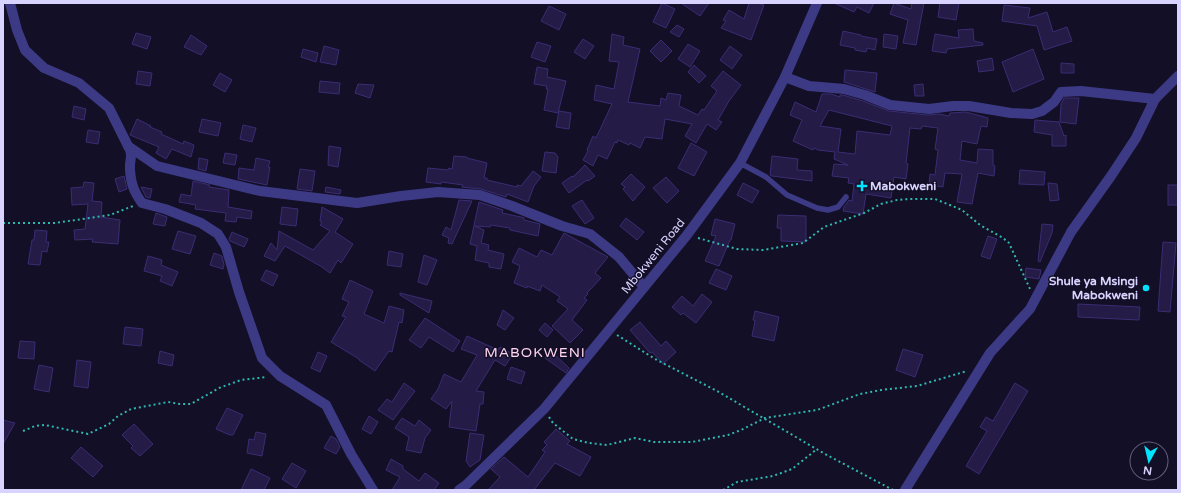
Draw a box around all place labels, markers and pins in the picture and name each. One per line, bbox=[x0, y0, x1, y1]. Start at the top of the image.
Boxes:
place label: Mabokweni bbox=[870, 179, 936, 193]
marker: Mabokweni bbox=[857, 181, 867, 191]
place label: Shule ya Msingi Mabokweni bbox=[1049, 274, 1138, 302]
marker: Shule ya Msingi Mabokweni bbox=[1141, 283, 1151, 293]

